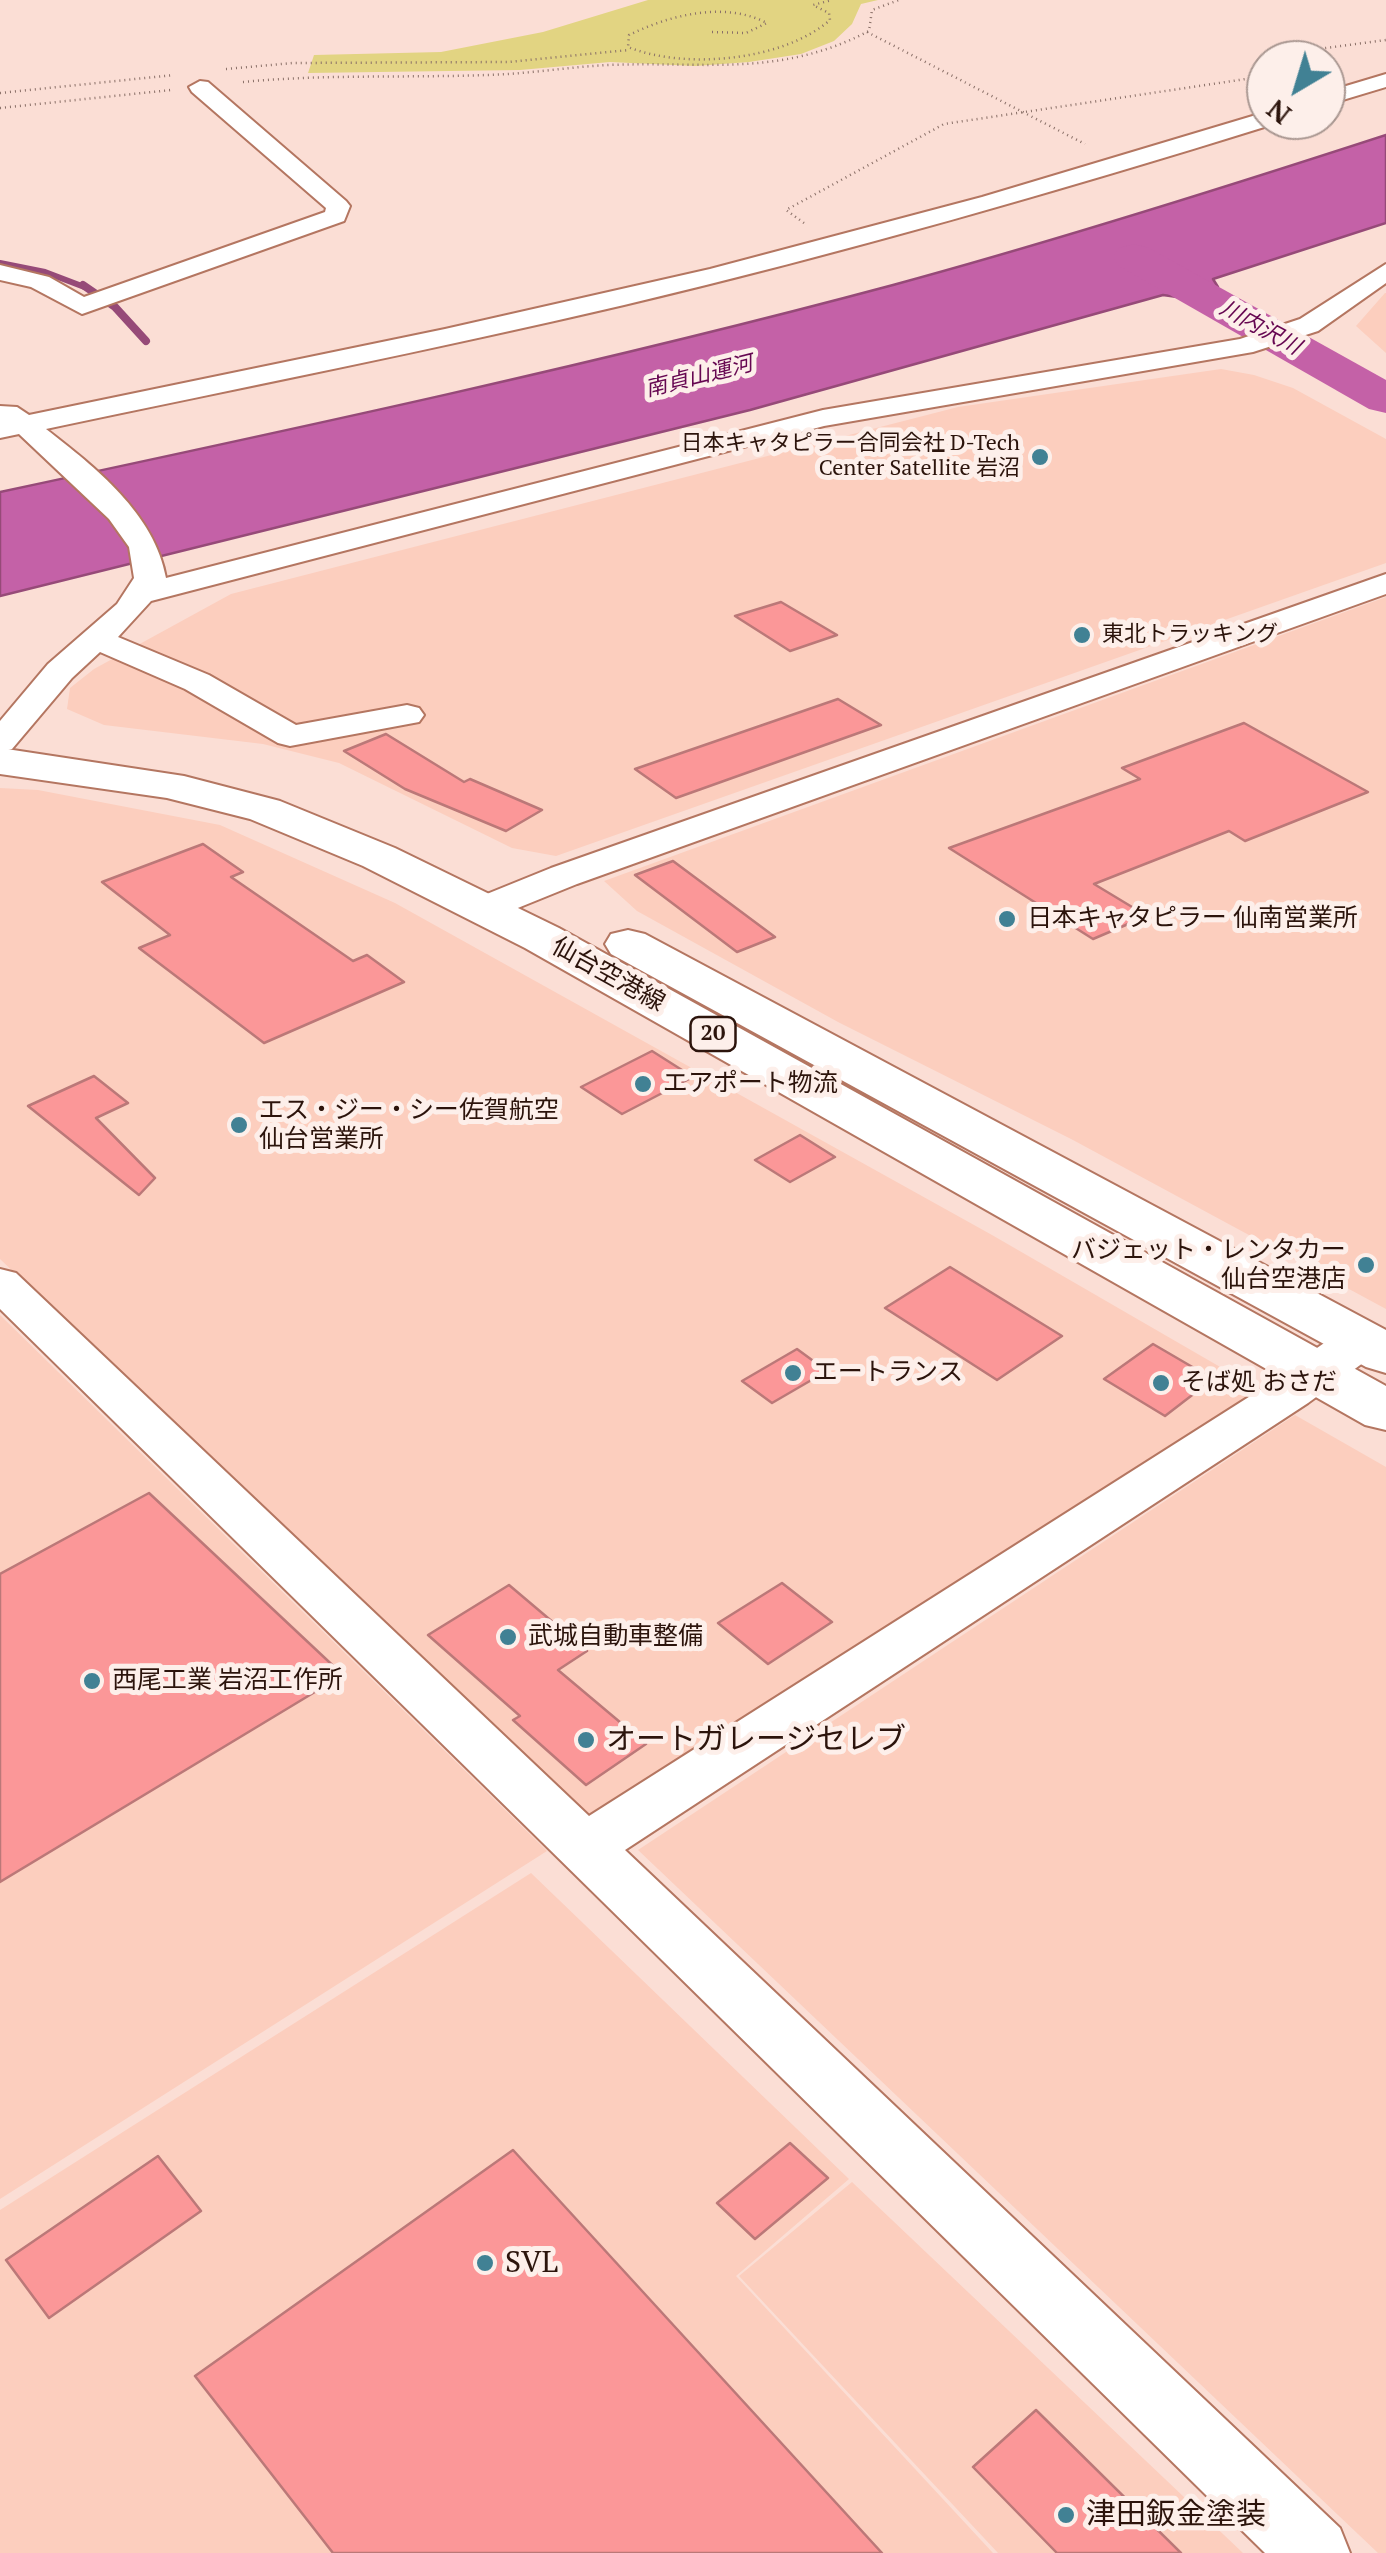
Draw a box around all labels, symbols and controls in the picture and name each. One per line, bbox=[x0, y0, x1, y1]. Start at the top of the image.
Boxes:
north arrow bbox=[1246, 40, 1346, 140]
text: N bbox=[1259, 91, 1298, 134]
water label: 川内沢川 bbox=[1215, 295, 1305, 361]
water label: 南貞山運河 bbox=[642, 351, 756, 403]
place label: 日本キャタピラー合同会社 D-Tech Center Satellite 岩沼 bbox=[681, 431, 1020, 482]
marker: 日本キャタピラー合同会社 D-Tech Center Satellite 岩沼 bbox=[1029, 446, 1051, 468]
place label: 東北トラッキング bbox=[1102, 622, 1278, 648]
marker: 東北トラッキング bbox=[1071, 624, 1093, 646]
place label: 日本キャタピラー 仙南営業所 bbox=[1027, 904, 1358, 934]
marker: 日本キャタピラー 仙南営業所 bbox=[996, 908, 1018, 930]
street label: 仙台空港線 bbox=[546, 932, 670, 1018]
road number: 20 bbox=[690, 1017, 736, 1051]
place label: エアポート物流 bbox=[663, 1069, 838, 1099]
marker: エアポート物流 bbox=[632, 1073, 654, 1095]
place label: エス・ジー・シー佐賀航空 仙台営業所 bbox=[259, 1096, 559, 1155]
marker: エス・ジー・シー佐賀航空 仙台営業所 bbox=[228, 1114, 250, 1136]
place label: バジェット・レンタカー 仙台空港店 bbox=[1071, 1236, 1346, 1295]
marker: バジェット・レンタカー 仙台空港店 bbox=[1355, 1254, 1377, 1276]
place label: エートランス bbox=[813, 1358, 963, 1388]
marker: エートランス bbox=[782, 1362, 804, 1384]
place label: そば処 おさだ bbox=[1181, 1368, 1337, 1398]
marker: そば処 おさだ bbox=[1150, 1372, 1172, 1394]
place label: 武城自動車整備 bbox=[528, 1622, 703, 1652]
marker: 武城自動車整備 bbox=[497, 1626, 519, 1648]
place label: 西尾工業 岩沼工作所 bbox=[112, 1666, 343, 1696]
marker: 西尾工業 岩沼工作所 bbox=[81, 1670, 103, 1692]
place label: オートガレージセレブ bbox=[606, 1722, 906, 1758]
marker: オートガレージセレブ bbox=[575, 1729, 597, 1751]
place label: SVL bbox=[505, 2245, 558, 2281]
marker: SVL bbox=[474, 2252, 496, 2274]
place label: 津田鈑金塗装 bbox=[1086, 2497, 1266, 2533]
marker: 津田鈑金塗装 bbox=[1055, 2504, 1077, 2526]

